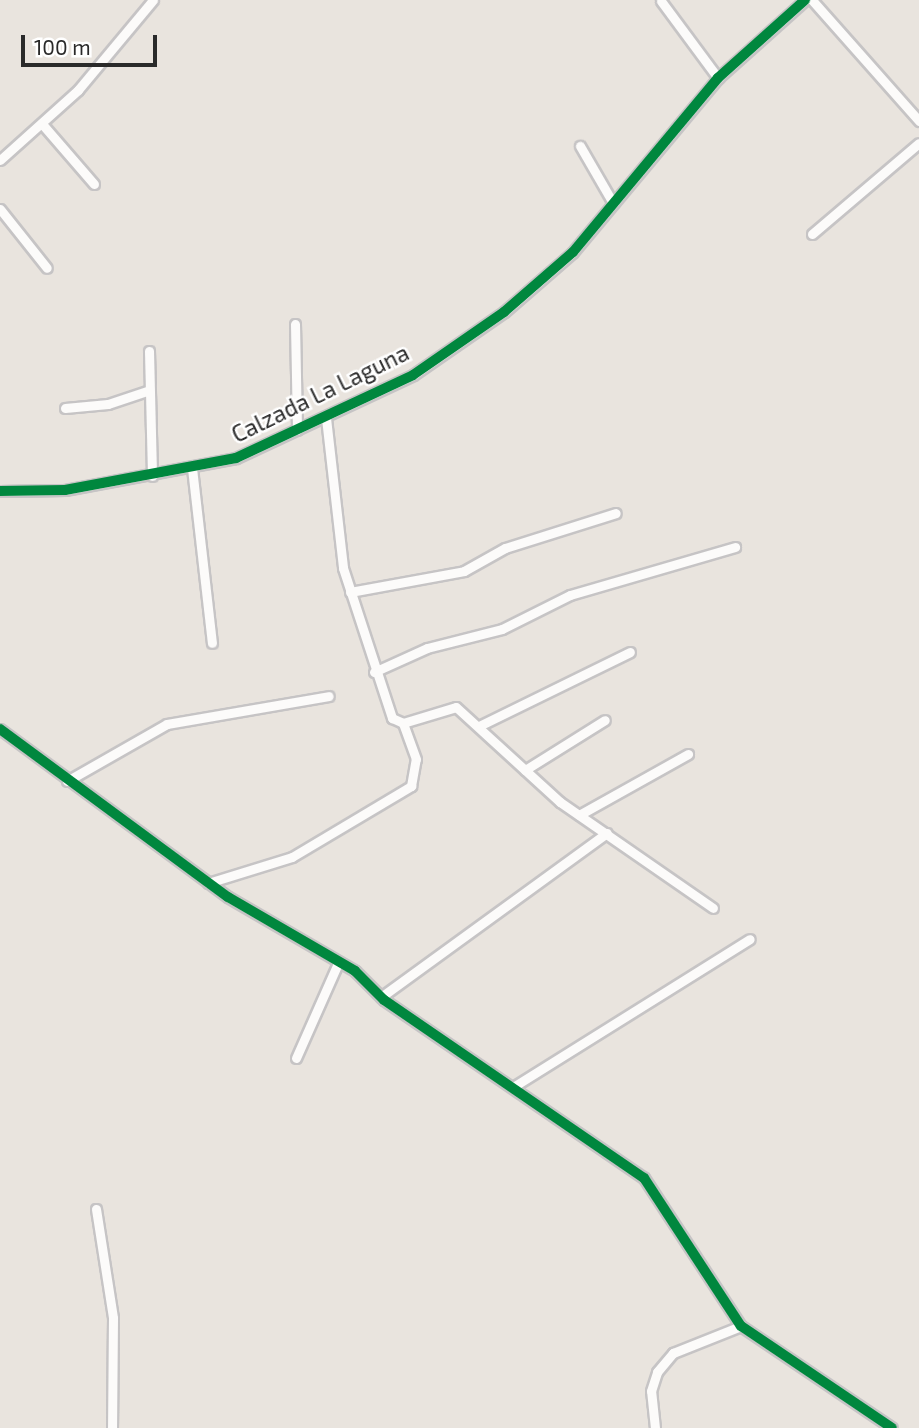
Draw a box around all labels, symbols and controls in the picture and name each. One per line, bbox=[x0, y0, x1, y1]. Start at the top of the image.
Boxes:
scale bar bbox=[24, 21, 161, 65]
text: 100 m bbox=[34, 34, 91, 59]
street label: Calzada La Laguna bbox=[227, 338, 413, 448]

